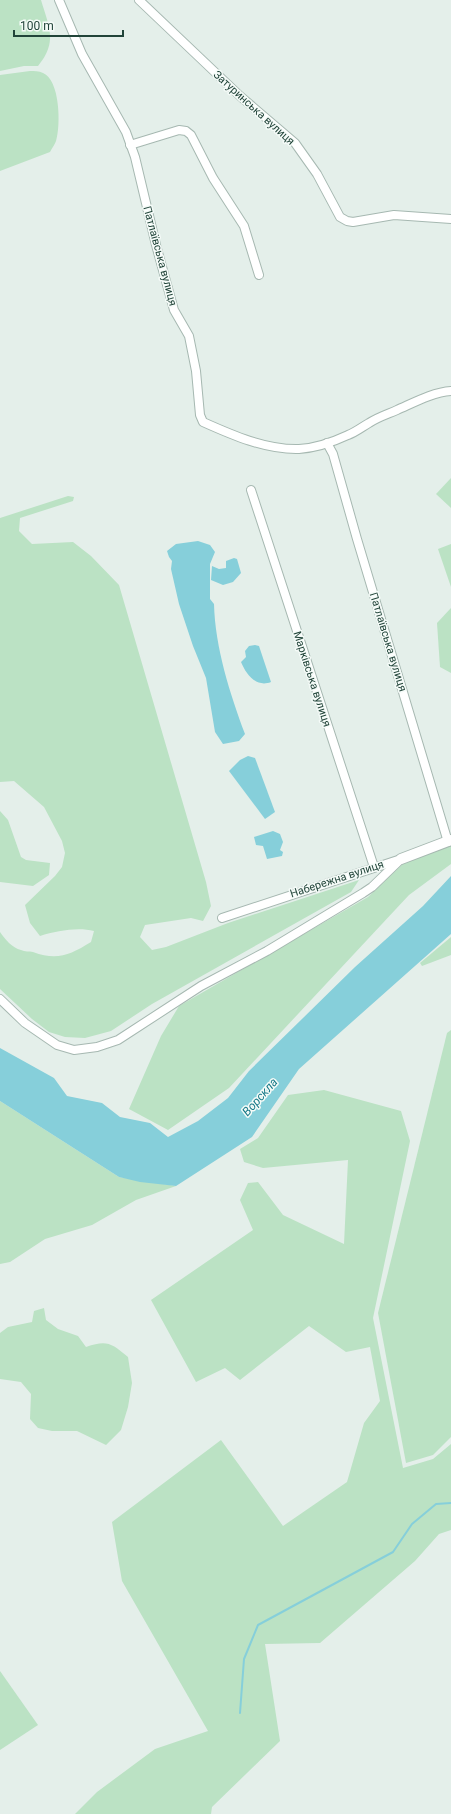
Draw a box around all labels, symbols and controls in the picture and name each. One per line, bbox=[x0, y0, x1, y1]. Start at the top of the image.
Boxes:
scale bar bbox=[14, 12, 123, 38]
text: 100 m bbox=[20, 19, 54, 33]
street label: Затуринська вулиця bbox=[211, 68, 297, 148]
street label: Патлаївська вулиця bbox=[140, 205, 180, 307]
street label: Патлаївська вулиця bbox=[367, 591, 409, 693]
street label: Марківська вулиця bbox=[290, 630, 334, 728]
street label: Набережна вулиця bbox=[288, 858, 386, 900]
water label: Ворскла bbox=[239, 1075, 281, 1119]

